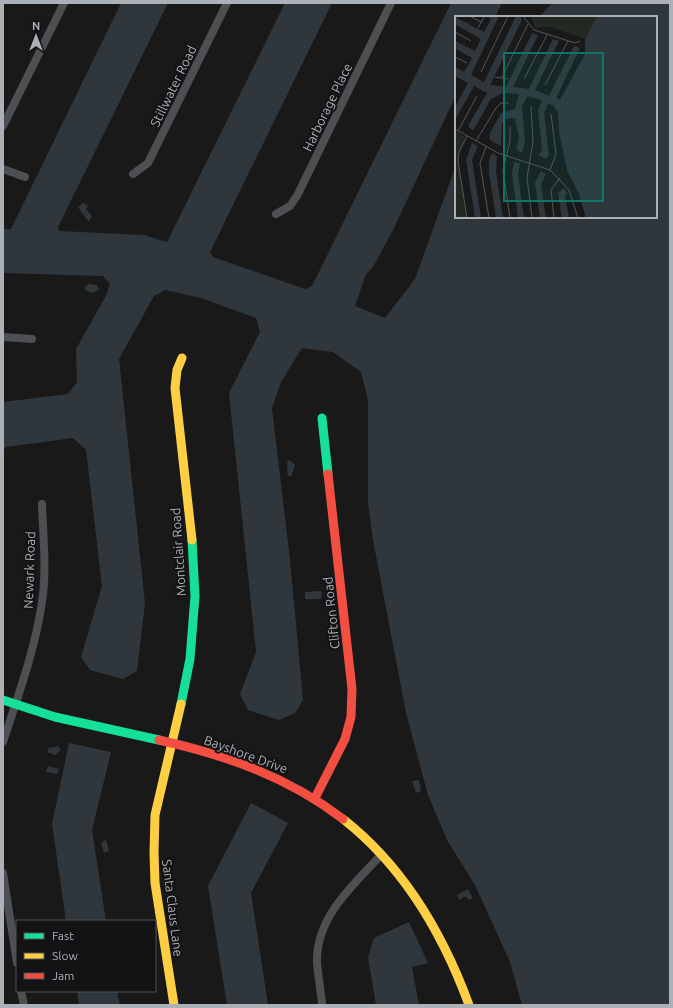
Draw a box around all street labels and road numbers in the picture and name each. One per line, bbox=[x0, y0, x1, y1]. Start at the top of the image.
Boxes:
street label: Stillwater Road bbox=[147, 43, 199, 129]
street label: Harborage Place bbox=[300, 61, 354, 153]
street label: Montclair Road bbox=[168, 507, 188, 597]
street label: Newark Road bbox=[21, 531, 37, 609]
street label: Clifton Road bbox=[320, 576, 342, 650]
street label: Bayshore Drive bbox=[202, 732, 290, 776]
street label: Santa Claus Lane bbox=[160, 859, 186, 957]

